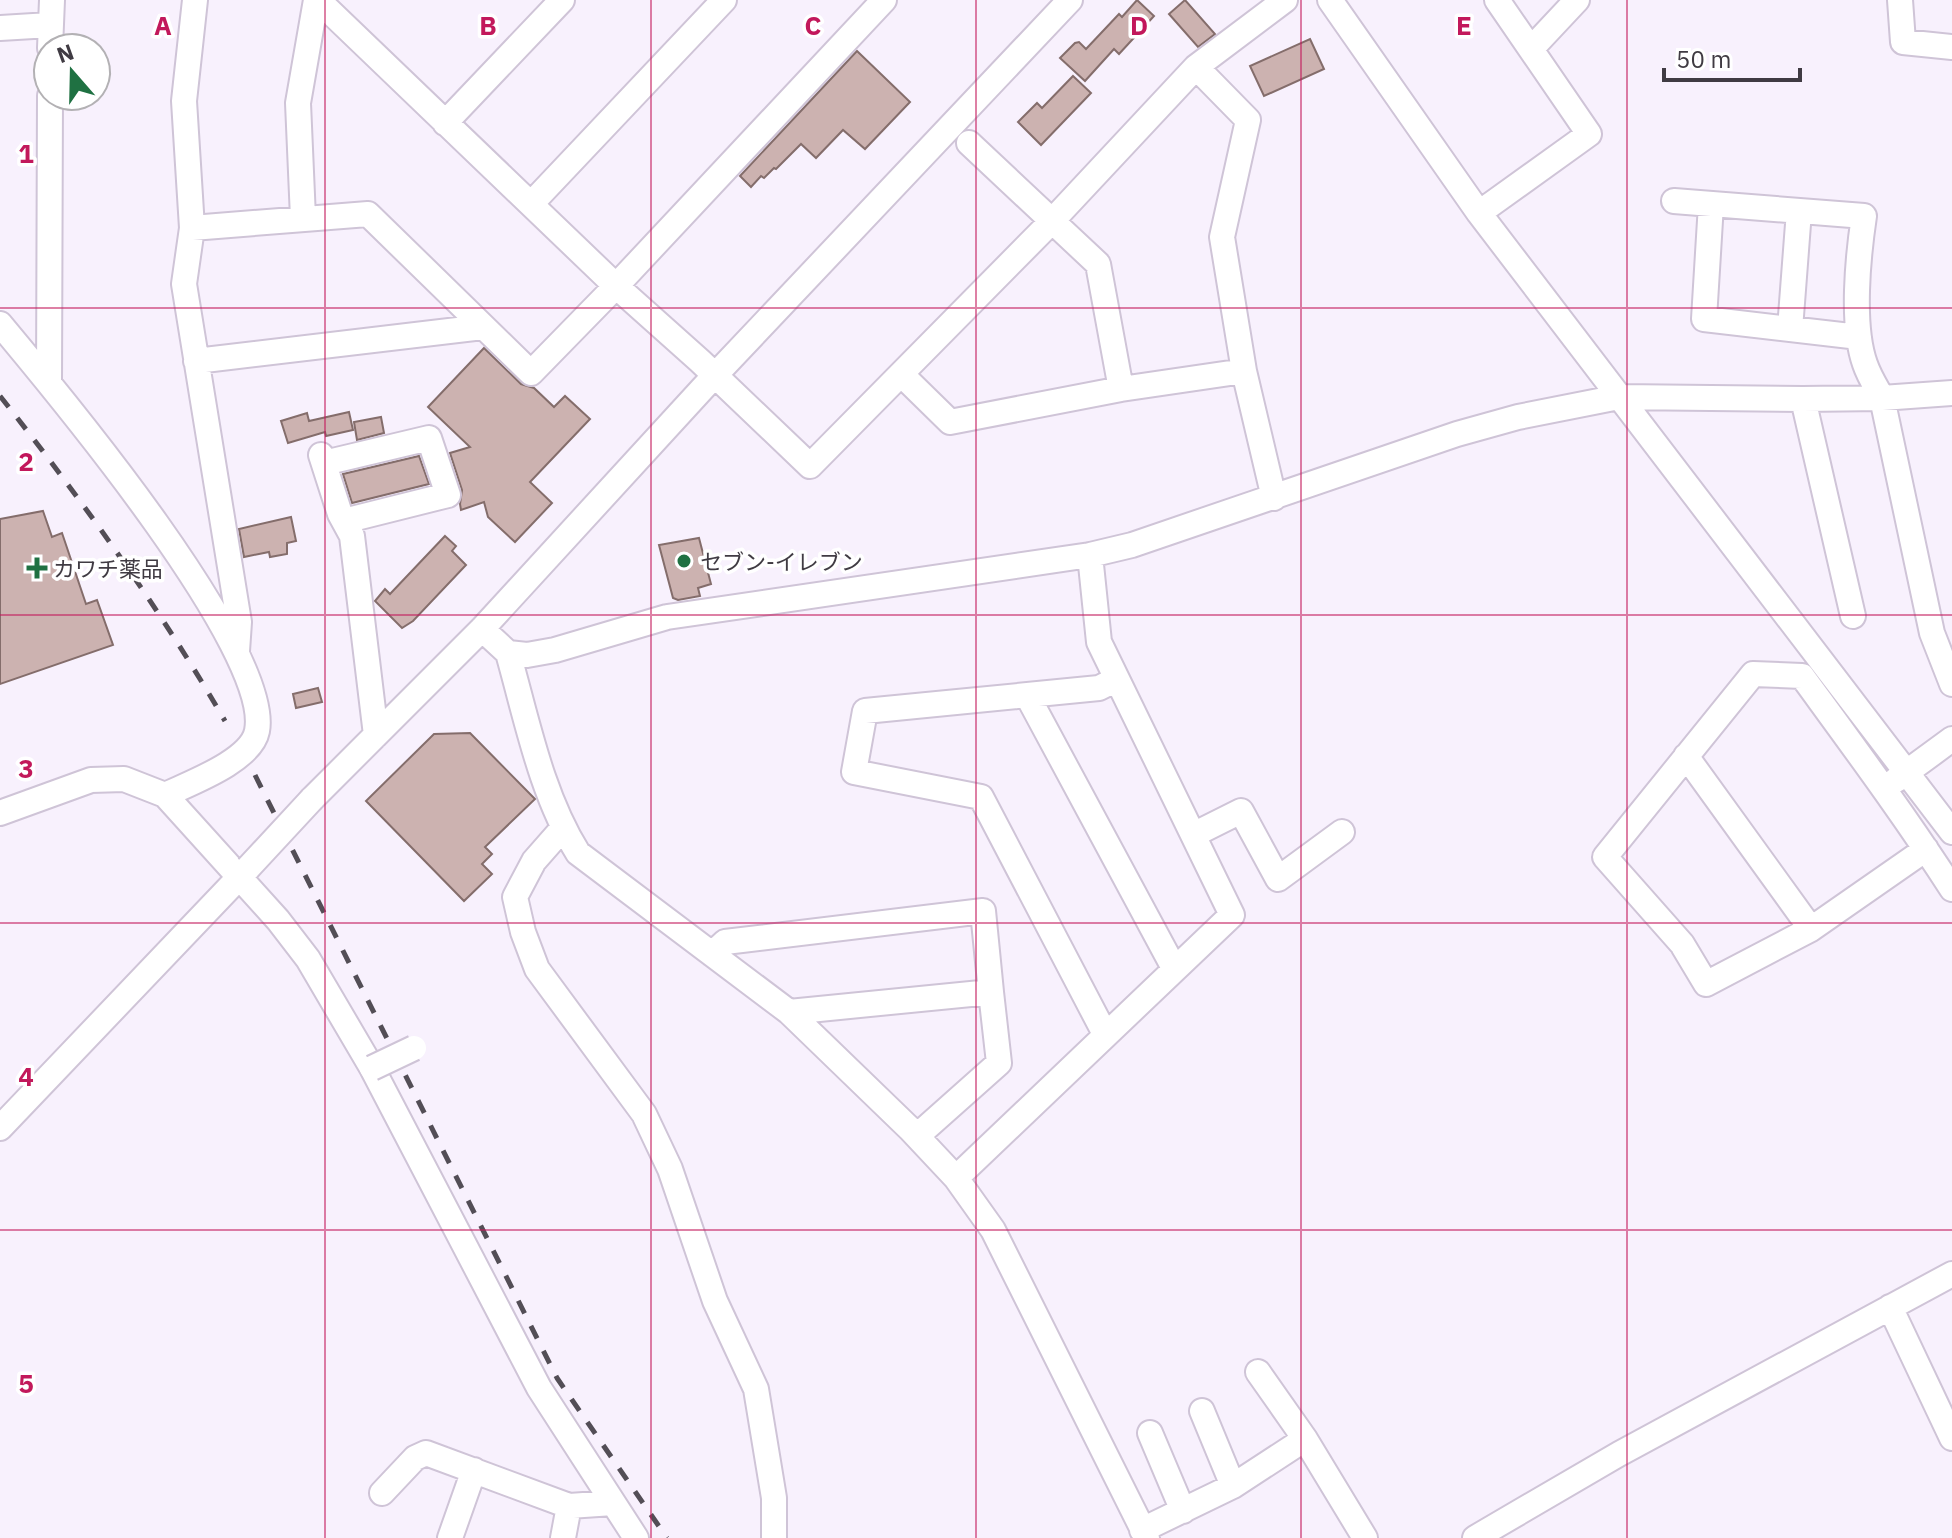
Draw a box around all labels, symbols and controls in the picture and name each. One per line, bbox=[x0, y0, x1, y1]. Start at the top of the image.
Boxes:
text: A bbox=[154, 8, 172, 42]
text: B bbox=[479, 8, 497, 42]
text: C bbox=[805, 8, 822, 42]
text: D bbox=[1130, 8, 1148, 42]
text: E bbox=[1456, 8, 1472, 42]
north arrow bbox=[32, 32, 112, 112]
scale bar bbox=[1664, 32, 1800, 82]
text: N bbox=[53, 36, 77, 69]
text: 50 m bbox=[1676, 43, 1731, 75]
text: 1 bbox=[18, 136, 34, 170]
text: 2 bbox=[18, 444, 34, 478]
place label: セブン-イレブン bbox=[700, 547, 863, 576]
marker: セブン-イレブン bbox=[675, 552, 693, 570]
place label: カワチ薬品 bbox=[53, 554, 163, 583]
marker: カワチ薬品 bbox=[28, 559, 46, 577]
text: 3 bbox=[18, 751, 34, 785]
text: 4 bbox=[18, 1059, 34, 1093]
text: 5 bbox=[18, 1366, 34, 1400]

